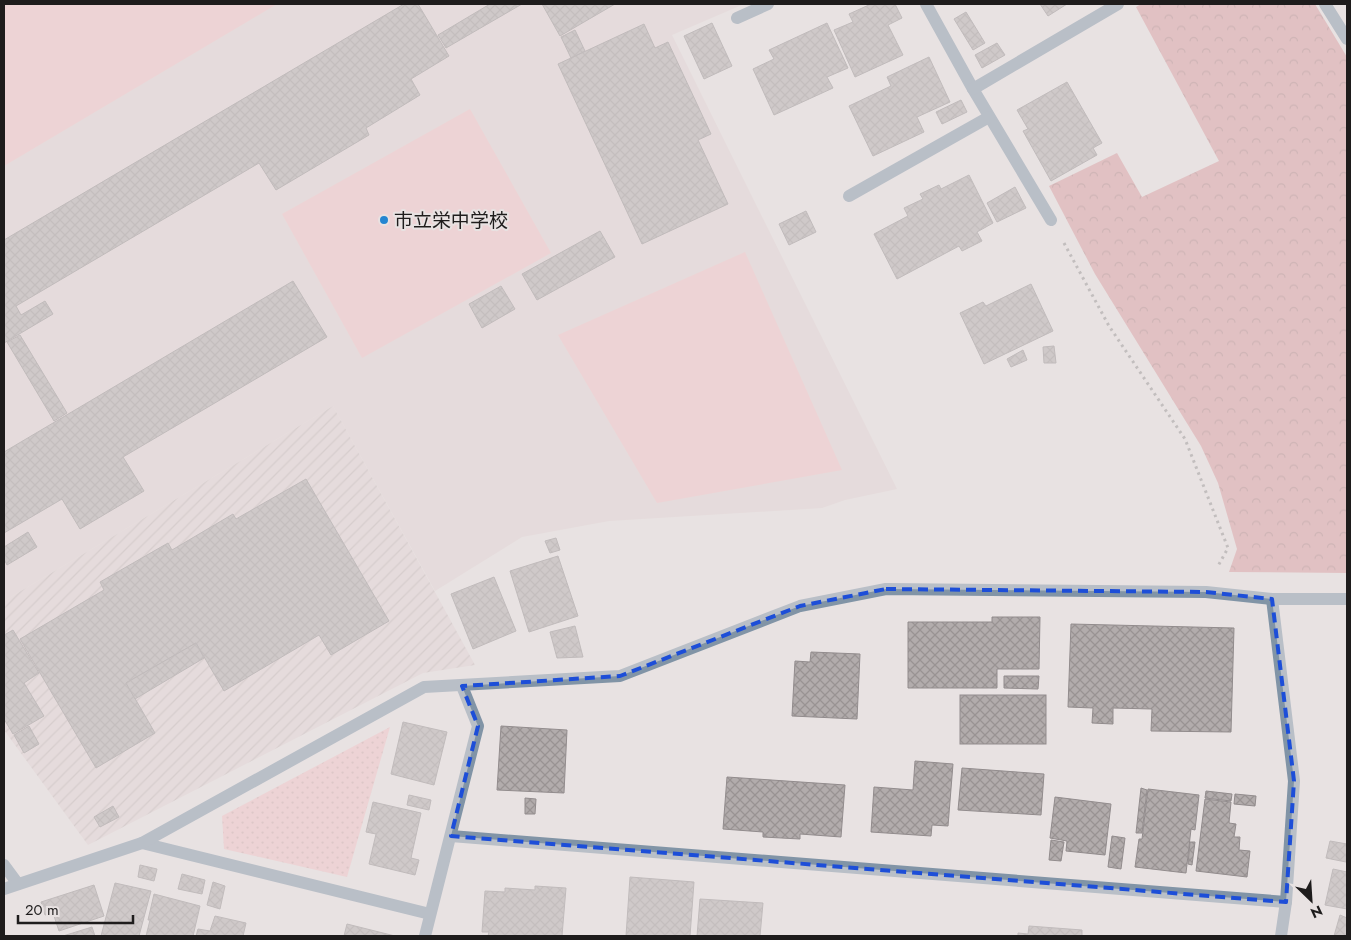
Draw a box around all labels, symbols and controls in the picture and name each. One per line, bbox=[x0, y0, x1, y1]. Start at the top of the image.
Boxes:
place label: 市立栄中学校 bbox=[394, 207, 508, 234]
marker: 市立栄中学校 bbox=[378, 214, 390, 226]
north arrow bbox=[1286, 875, 1336, 925]
scale bar bbox=[18, 892, 132, 924]
text: 20 m bbox=[25, 899, 59, 921]
text: N bbox=[1307, 900, 1326, 923]

